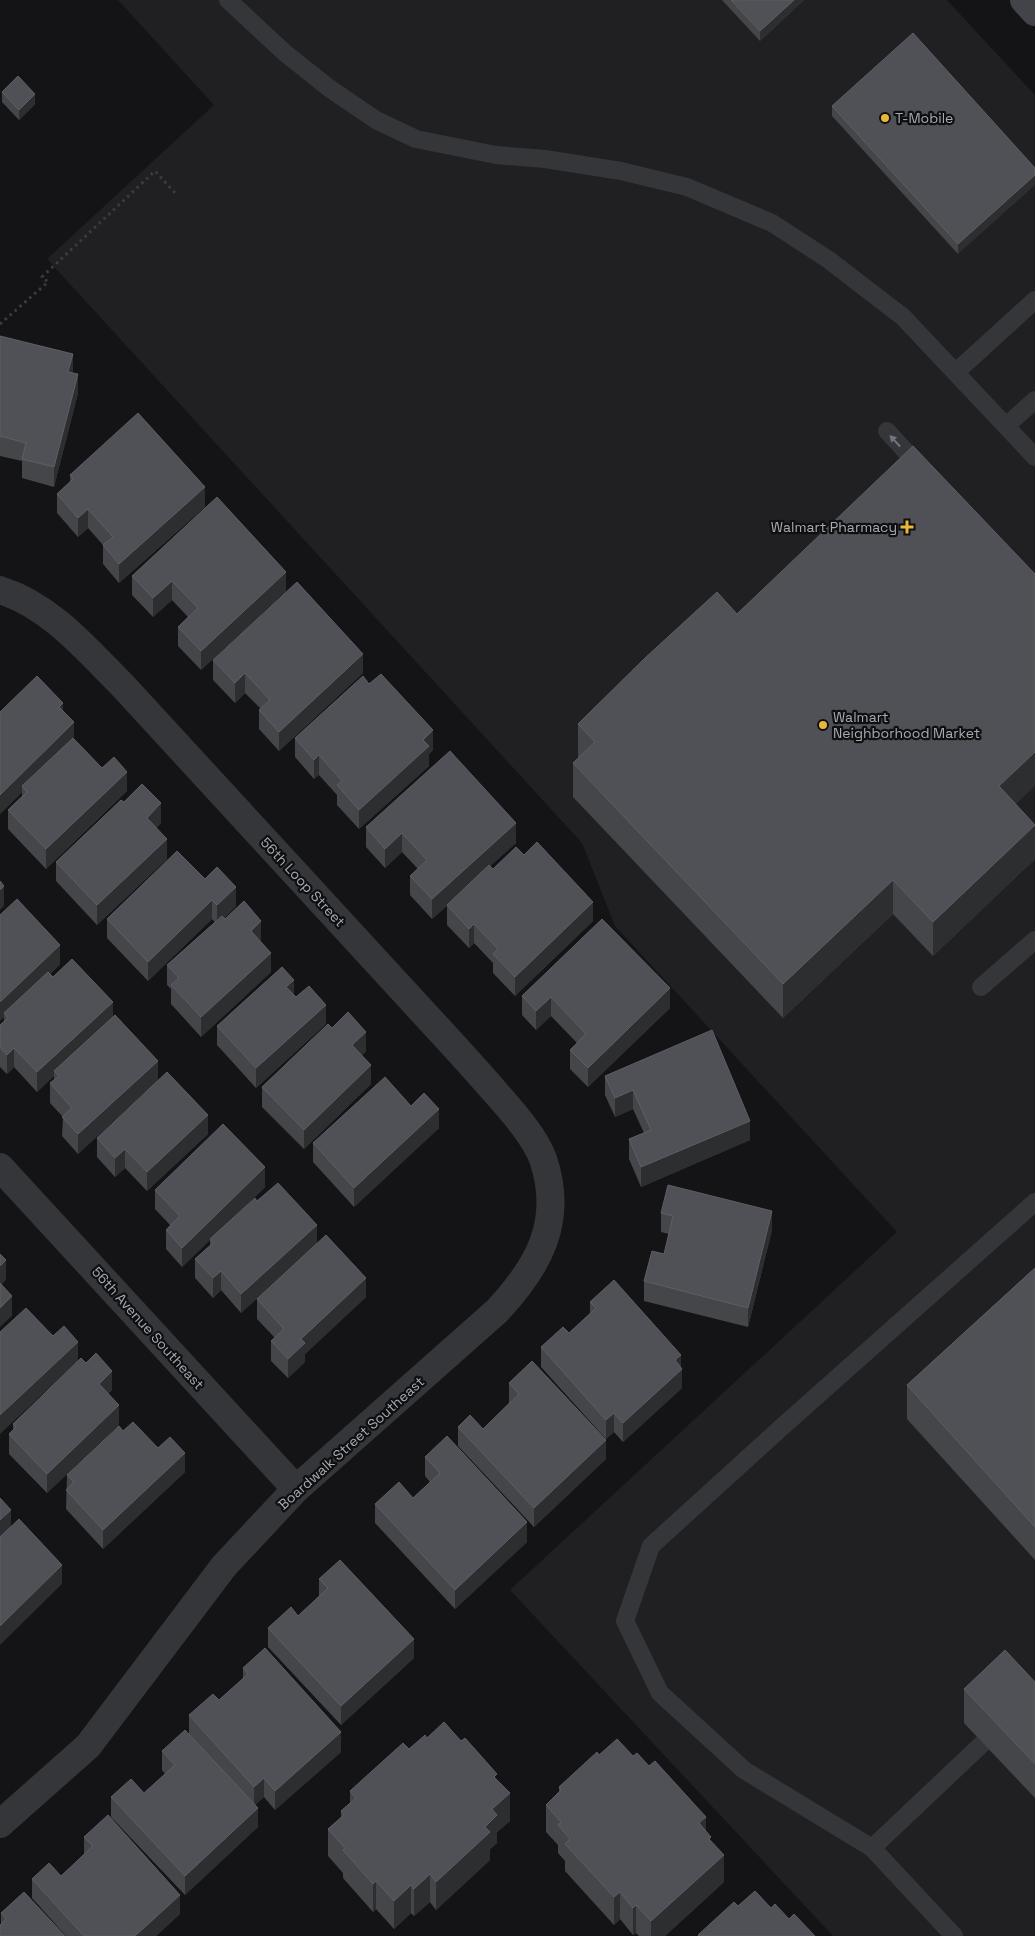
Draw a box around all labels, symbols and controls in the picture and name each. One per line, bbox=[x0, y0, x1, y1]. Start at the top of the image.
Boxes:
place label: T-Mobile bbox=[895, 109, 953, 127]
marker: T-Mobile bbox=[879, 112, 891, 124]
one-way arrow bbox=[889, 435, 901, 447]
place label: Walmart Pharmacy bbox=[771, 518, 897, 536]
marker: Walmart Pharmacy bbox=[901, 521, 913, 533]
place label: Walmart Neighborhood Market bbox=[833, 708, 980, 742]
marker: Walmart Neighborhood Market bbox=[817, 719, 829, 731]
street label: 56th Loop Street bbox=[257, 833, 349, 931]
street label: 56th Avenue Southeast bbox=[88, 1263, 208, 1393]
street label: Boardwalk Street Southeast bbox=[274, 1372, 428, 1514]

